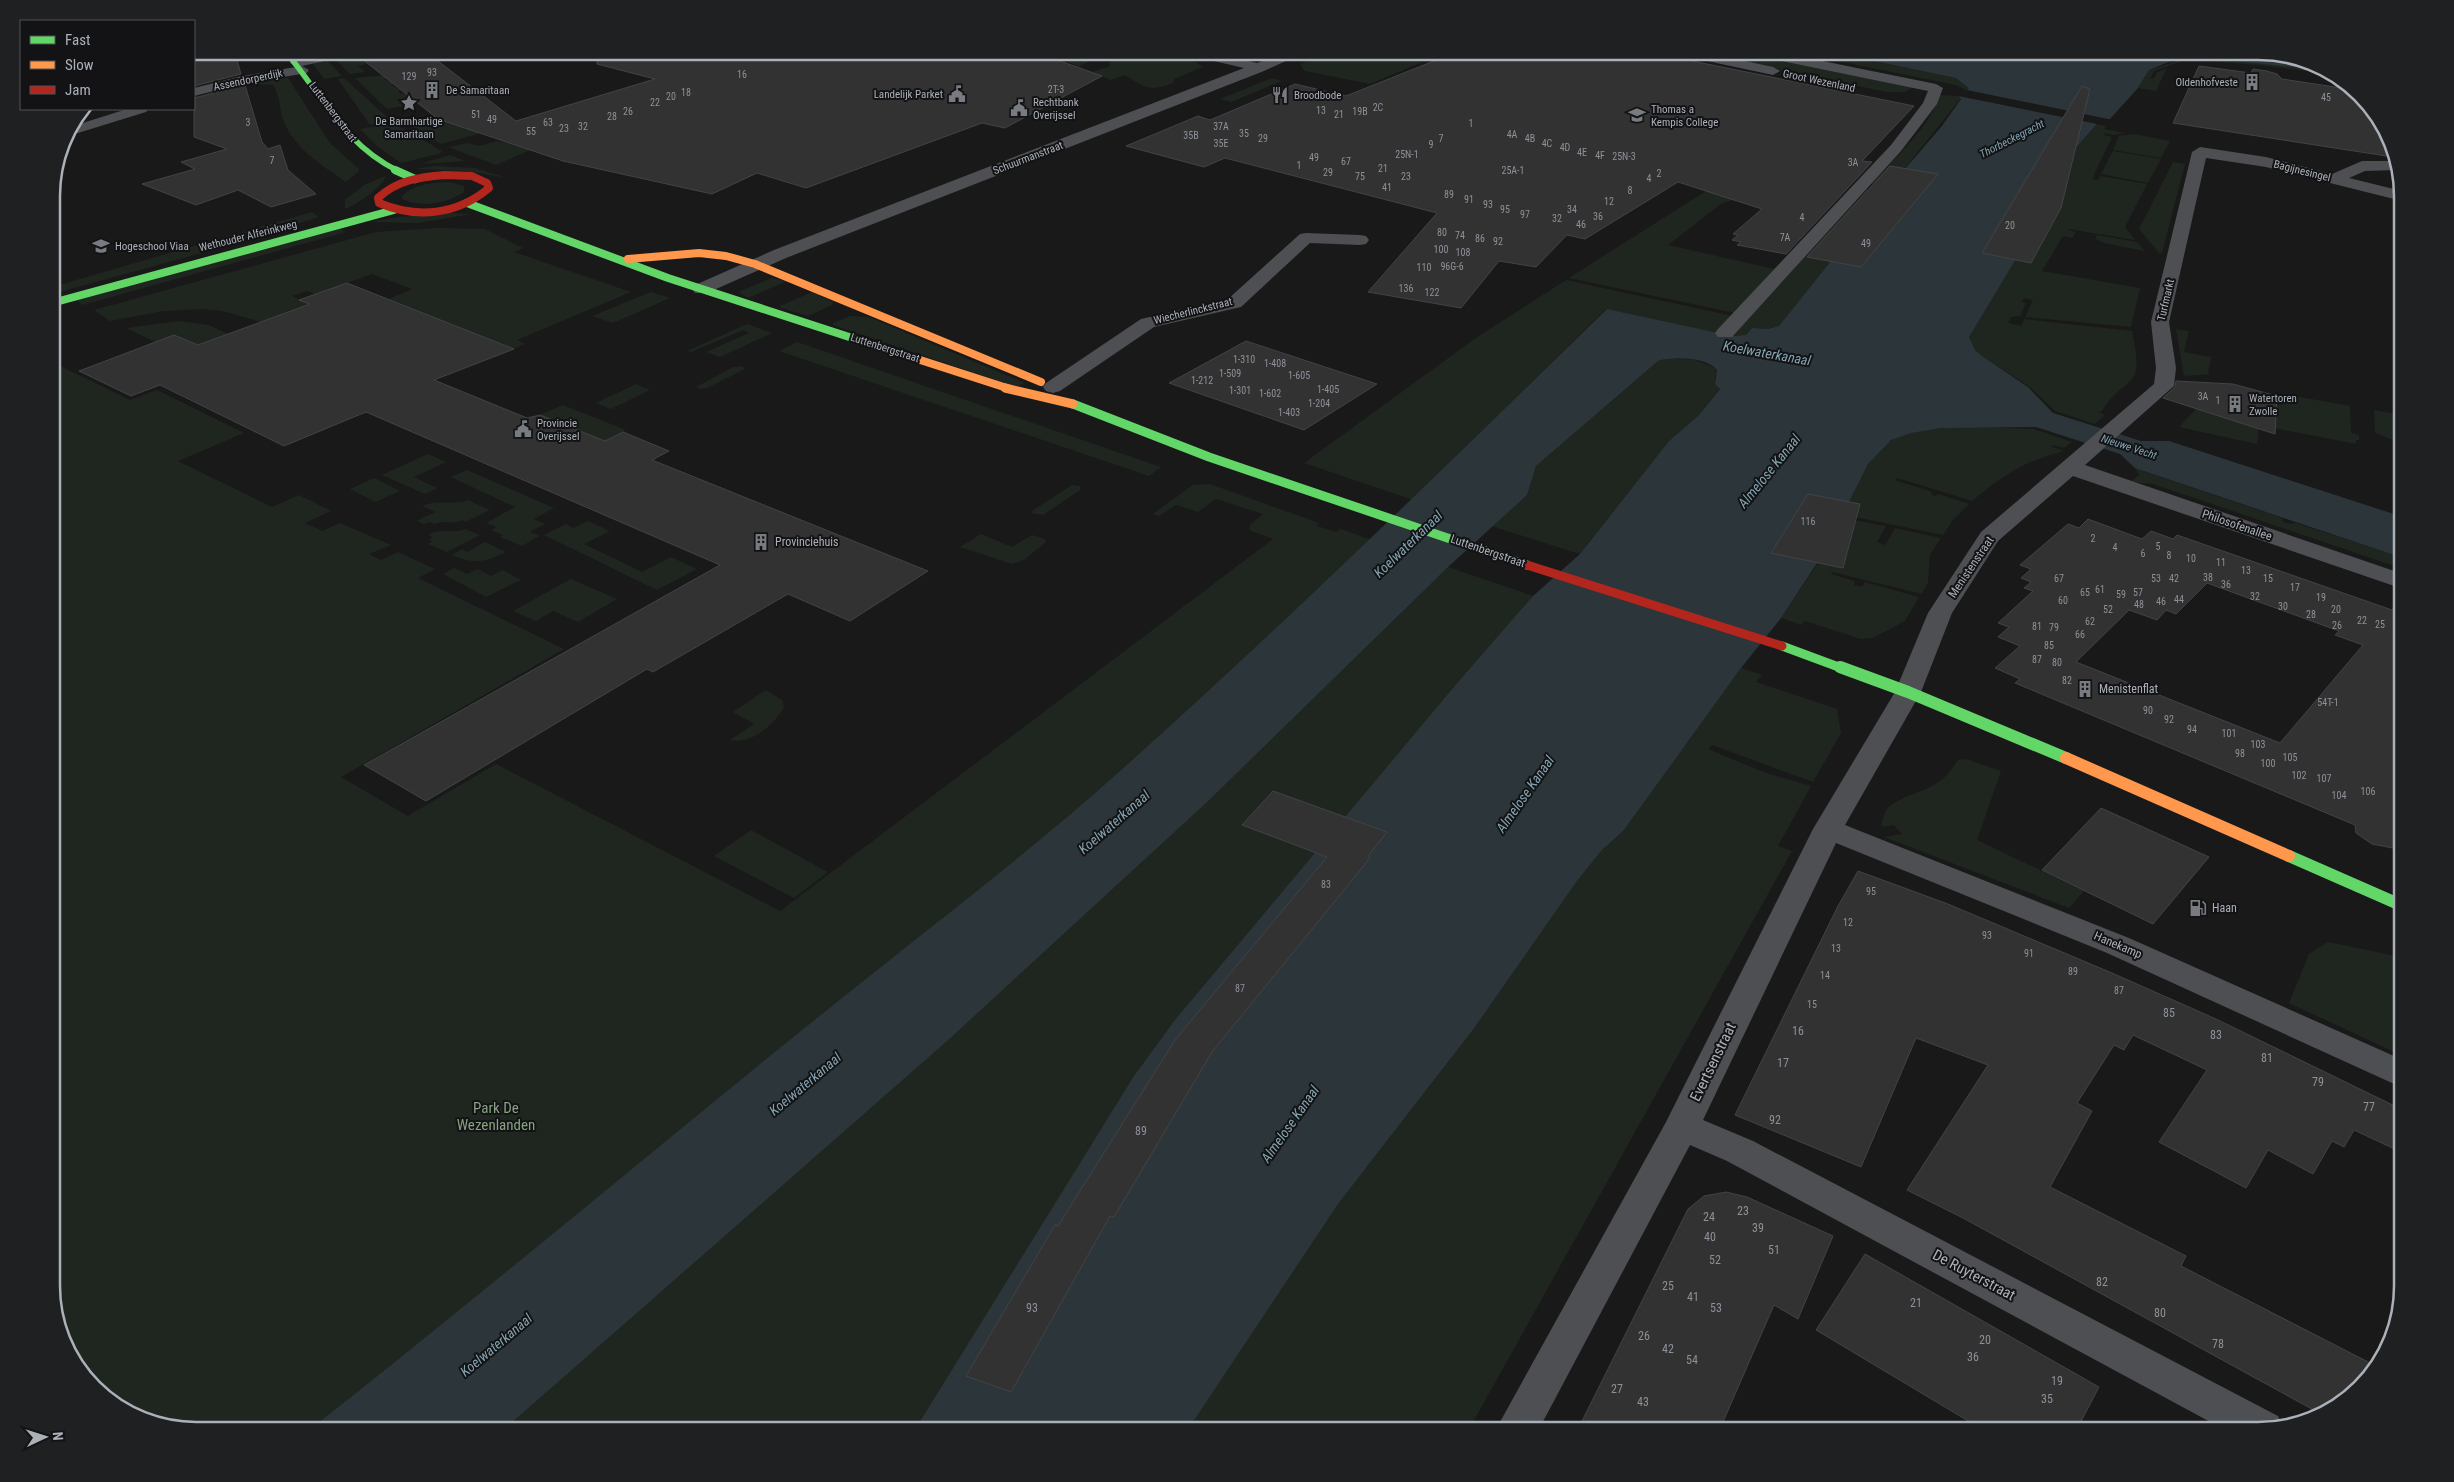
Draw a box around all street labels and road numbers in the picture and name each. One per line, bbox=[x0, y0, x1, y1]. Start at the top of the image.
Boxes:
street label: Assendorperdijk bbox=[212, 66, 284, 94]
street label: Groot Wezenland bbox=[1782, 67, 1856, 95]
street label: Luttenbergstraat bbox=[306, 79, 360, 145]
street label: Schuurmanstraat bbox=[991, 139, 1065, 177]
street label: Bagijnesingel bbox=[2272, 158, 2332, 184]
street label: Wethouder Alferinkweg bbox=[198, 218, 298, 254]
street label: Turfmarkt bbox=[2155, 278, 2177, 322]
street label: Wiecherlinckstraat bbox=[1152, 295, 1234, 327]
street label: Luttenbergstraat bbox=[849, 331, 921, 365]
street label: Philosofenallee bbox=[2200, 506, 2274, 544]
street label: Luttenbergstraat bbox=[1449, 532, 1528, 571]
street label: Menistenstraat bbox=[1945, 533, 1997, 600]
street label: Hanekamp bbox=[2092, 929, 2144, 961]
street label: Evertsenstraat bbox=[1686, 1020, 1740, 1104]
street label: De Ruyterstraat bbox=[1930, 1246, 2018, 1304]

